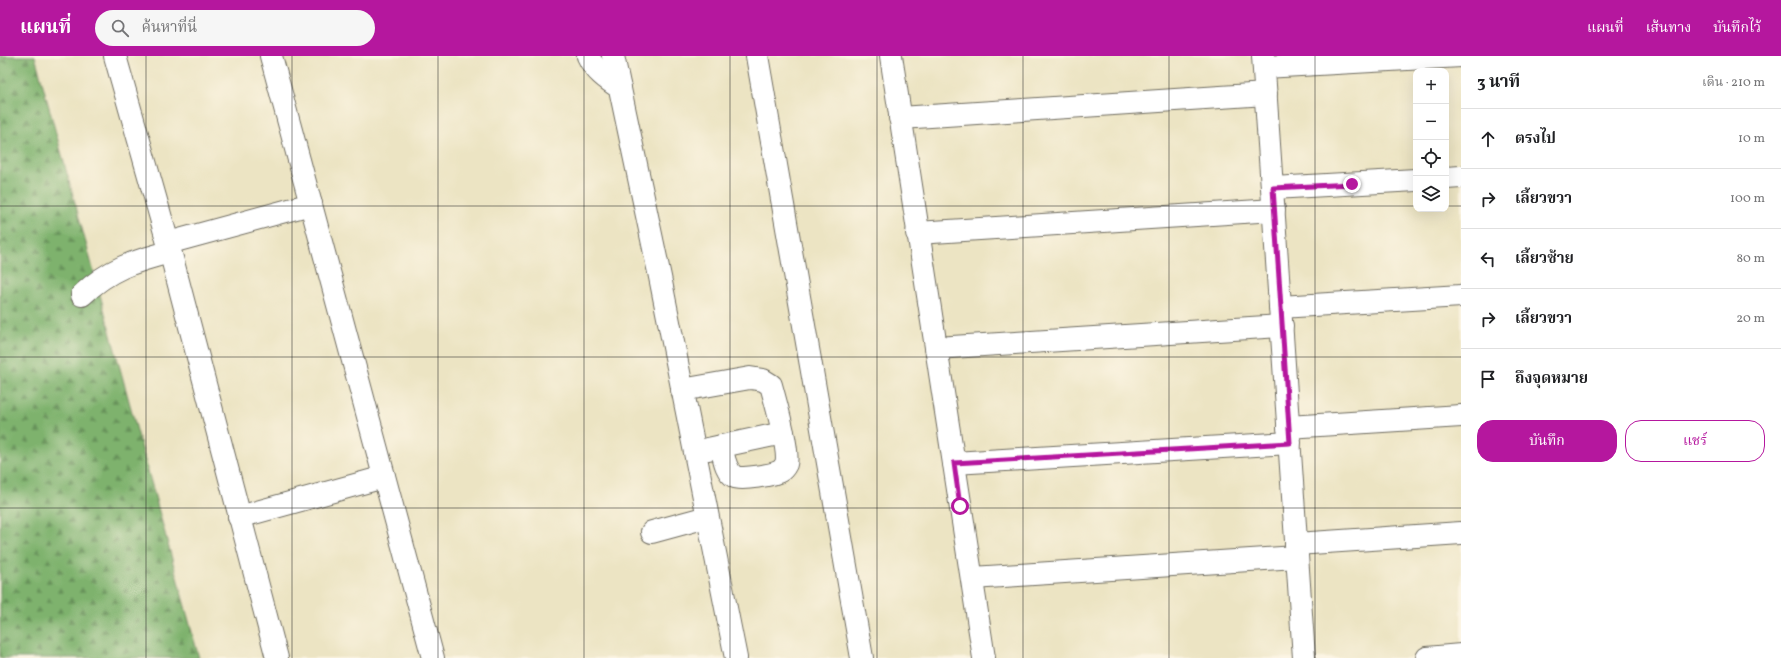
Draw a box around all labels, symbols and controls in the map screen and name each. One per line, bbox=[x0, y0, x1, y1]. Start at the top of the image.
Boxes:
search box bbox=[95, 10, 375, 46]
text: แผนที่ bbox=[20, 15, 71, 41]
icon: search bbox=[109, 17, 131, 39]
text: ค้นหาที่นี่ bbox=[141, 18, 197, 39]
text: แผนที่ bbox=[1587, 19, 1624, 38]
text: เส้นทาง bbox=[1646, 19, 1691, 38]
text: บันทึกไว้ bbox=[1713, 19, 1761, 38]
map controls bbox=[1413, 68, 1449, 212]
button: + bbox=[1413, 68, 1449, 104]
text: 3 นาที bbox=[1477, 71, 1520, 94]
text: เดิน · 210 m bbox=[1702, 74, 1765, 92]
button: − bbox=[1413, 104, 1449, 140]
icon: ahead bbox=[1477, 128, 1499, 150]
text: ตรงไป bbox=[1515, 129, 1556, 150]
text: 10 m bbox=[1738, 130, 1765, 148]
button: locate bbox=[1413, 140, 1449, 176]
route end bbox=[1343, 175, 1361, 193]
button: layers bbox=[1413, 176, 1449, 212]
icon: right bbox=[1477, 188, 1499, 210]
text: เลี้ยวขวา bbox=[1515, 189, 1572, 210]
text: 100 m bbox=[1730, 190, 1765, 208]
icon: left bbox=[1477, 248, 1499, 270]
text: เลี้ยวซ้าย bbox=[1515, 249, 1574, 270]
text: 80 m bbox=[1736, 250, 1765, 268]
icon: right bbox=[1477, 308, 1499, 330]
text: เลี้ยวขวา bbox=[1515, 309, 1572, 330]
text: 20 m bbox=[1736, 310, 1765, 328]
icon: arrive bbox=[1477, 368, 1499, 390]
text: ถึงจุดหมาย bbox=[1515, 369, 1588, 390]
button: บันทึก bbox=[1477, 420, 1617, 462]
button: แชร์ bbox=[1625, 420, 1765, 462]
route start bbox=[951, 497, 969, 515]

